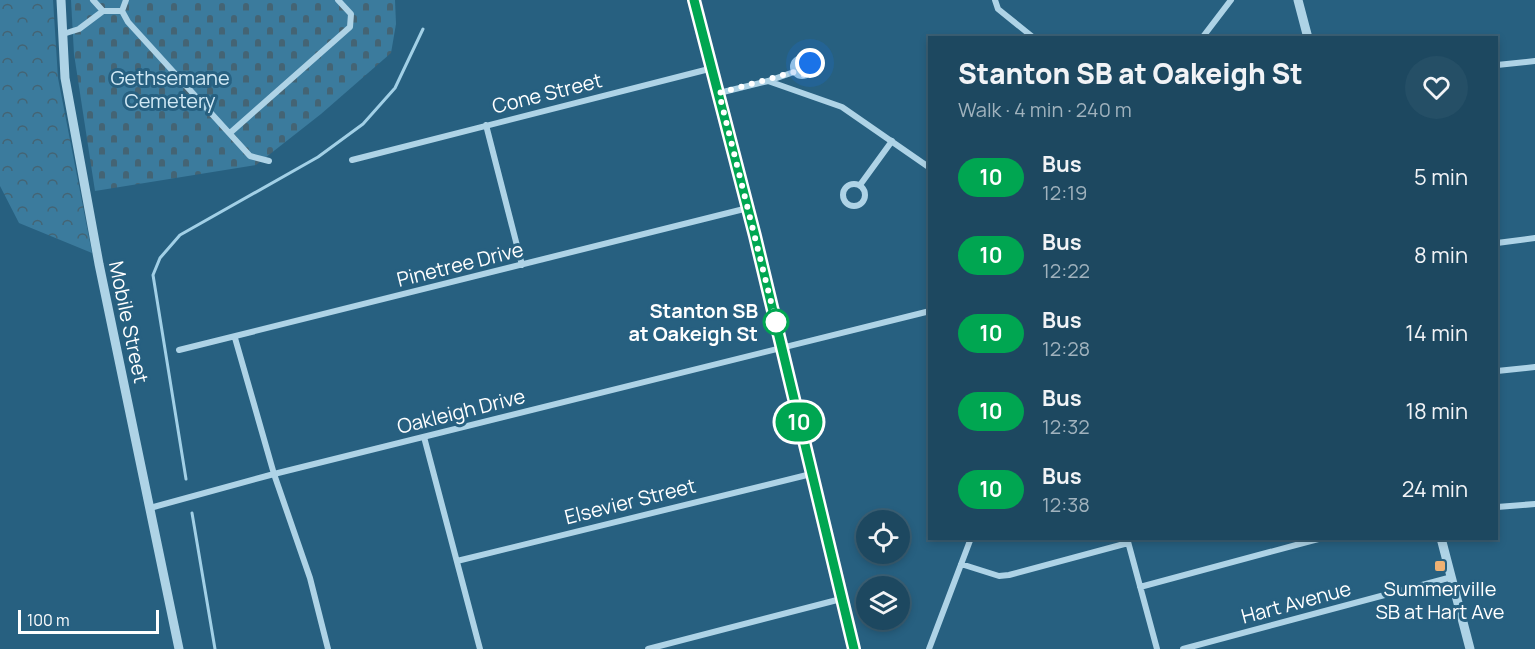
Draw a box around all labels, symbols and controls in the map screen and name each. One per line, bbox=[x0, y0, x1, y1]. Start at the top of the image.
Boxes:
your location bbox=[795, 48, 825, 78]
text: Stanton SB at Oakeigh St bbox=[958, 54, 1303, 92]
button: heart bbox=[1405, 56, 1468, 119]
park label: Gethsemane Cemetery bbox=[110, 64, 230, 114]
street label: Cone Street bbox=[489, 66, 605, 120]
text: Walk · 4 min · 240 m bbox=[958, 96, 1132, 123]
text: Bus bbox=[1042, 149, 1082, 179]
text: 5 min bbox=[1414, 162, 1468, 192]
text: 10 bbox=[979, 163, 1003, 191]
text: 12:19 bbox=[1042, 179, 1087, 206]
text: Bus bbox=[1042, 227, 1082, 257]
street label: Pinetree Drive bbox=[394, 235, 526, 293]
text: 8 min bbox=[1414, 240, 1468, 270]
text: 10 bbox=[979, 241, 1003, 269]
text: 12:22 bbox=[1042, 257, 1090, 284]
street label: Mobile Street bbox=[103, 258, 155, 386]
place label: Stanton SB at Oakeigh St bbox=[628, 297, 758, 347]
text: Bus bbox=[1042, 305, 1082, 335]
marker: Stanton SB at Oakeigh St bbox=[763, 309, 789, 335]
text: 14 min bbox=[1405, 318, 1468, 348]
text: 10 bbox=[979, 319, 1003, 347]
text: 12:28 bbox=[1042, 335, 1090, 362]
street label: Oakleigh Drive bbox=[394, 382, 528, 440]
text: Bus bbox=[1042, 383, 1082, 413]
text: 18 min bbox=[1405, 396, 1468, 426]
text: 10 bbox=[979, 397, 1003, 425]
line badge: 10 bbox=[772, 402, 826, 442]
text: 10 bbox=[787, 408, 811, 436]
text: 12:32 bbox=[1042, 413, 1090, 440]
text: Bus bbox=[1042, 461, 1082, 491]
street label: Elsevier Street bbox=[562, 472, 698, 530]
text: 24 min bbox=[1402, 474, 1468, 504]
text: 10 bbox=[979, 475, 1003, 503]
text: 12:38 bbox=[1042, 491, 1090, 518]
map controls bbox=[856, 510, 910, 630]
button: locate bbox=[856, 510, 910, 564]
marker: Summerville SB at Hart Ave bbox=[1433, 559, 1447, 573]
street label: Hart Avenue bbox=[1238, 574, 1354, 630]
place label: Summerville SB at Hart Ave bbox=[1375, 575, 1505, 625]
button: layers bbox=[856, 576, 910, 630]
scale bar bbox=[18, 607, 159, 634]
text: 100 m bbox=[27, 609, 70, 631]

